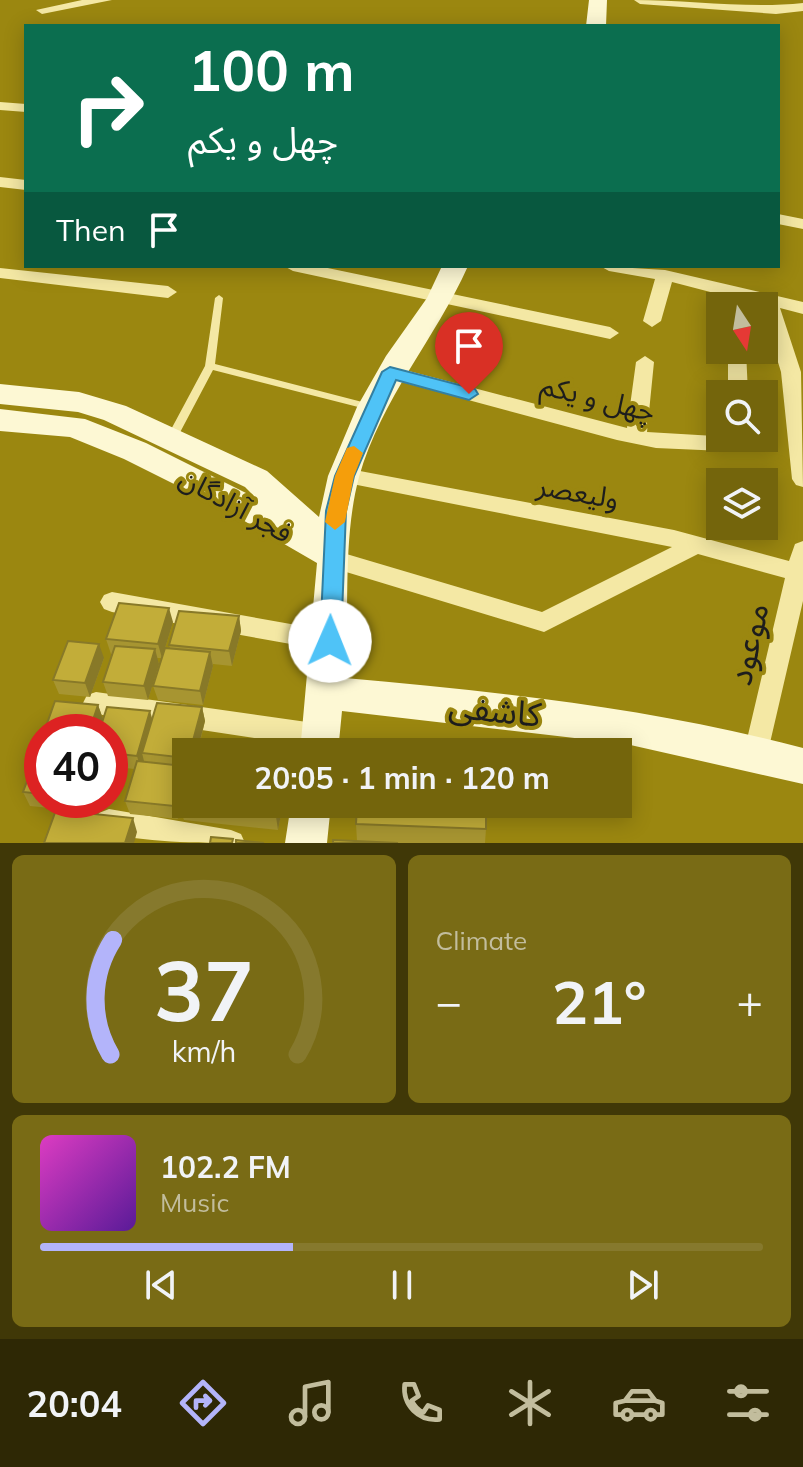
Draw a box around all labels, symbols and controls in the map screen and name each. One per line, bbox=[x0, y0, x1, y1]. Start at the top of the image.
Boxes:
text: 100 m bbox=[188, 35, 355, 105]
icon: right bbox=[56, 56, 160, 160]
text: چهل و یکم bbox=[188, 117, 338, 162]
icon: arrive bbox=[142, 208, 186, 252]
text: Then bbox=[56, 211, 126, 249]
north arrow bbox=[706, 292, 778, 364]
map controls bbox=[706, 292, 778, 540]
pin bbox=[435, 312, 503, 394]
icon: arrive bbox=[447, 324, 491, 368]
street label: چهل و یکم bbox=[536, 366, 659, 433]
button: search bbox=[706, 380, 778, 452]
street label: فجر آزادگان bbox=[174, 459, 299, 550]
street label: ولیعصر bbox=[533, 467, 622, 516]
button: layers bbox=[706, 468, 778, 540]
street label: موعود bbox=[717, 598, 778, 689]
position arrow bbox=[288, 599, 372, 683]
street label: کاشفی bbox=[447, 683, 544, 736]
speed limit sign: 40 bbox=[24, 714, 128, 818]
text: 20:05 · 1 min · 120 m bbox=[254, 759, 550, 797]
text: Climate bbox=[436, 924, 527, 957]
text: 37 bbox=[154, 937, 254, 1042]
text: 21° bbox=[552, 964, 647, 1039]
text: − bbox=[436, 974, 462, 1029]
text: + bbox=[737, 974, 763, 1029]
text: km/h bbox=[171, 1033, 236, 1069]
text: 102.2 FM bbox=[160, 1148, 291, 1186]
text: Music bbox=[160, 1186, 229, 1219]
icon: previous bbox=[139, 1263, 183, 1307]
icon: pause bbox=[380, 1263, 424, 1307]
icon: next bbox=[621, 1263, 665, 1307]
icon: directions bbox=[175, 1375, 231, 1431]
icon: music bbox=[284, 1375, 340, 1431]
icon: phone bbox=[393, 1375, 449, 1431]
icon: climate bbox=[502, 1375, 558, 1431]
icon: car bbox=[611, 1375, 667, 1431]
icon: filters bbox=[720, 1375, 776, 1431]
text: 20:04 bbox=[27, 1381, 122, 1426]

